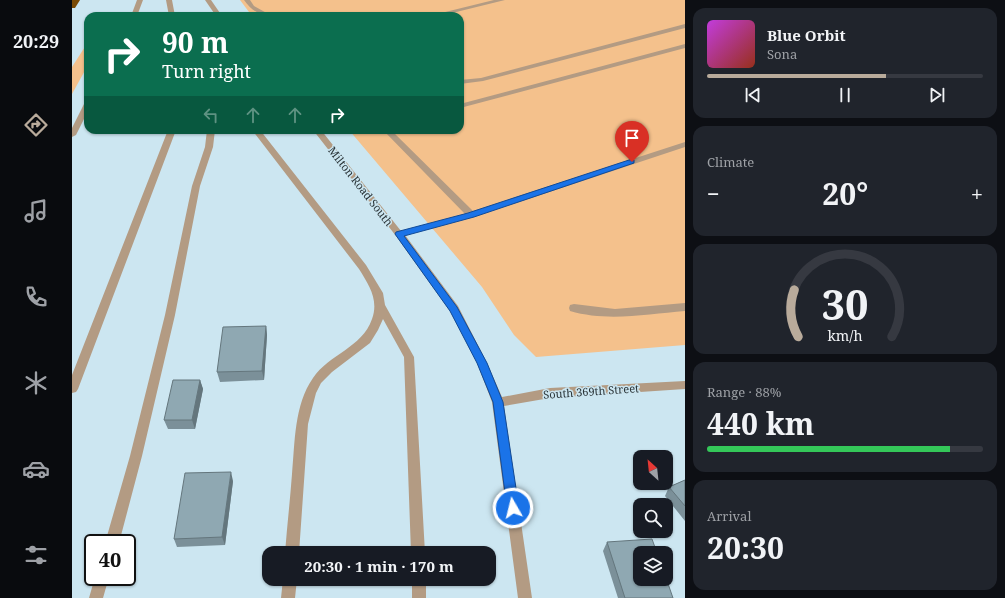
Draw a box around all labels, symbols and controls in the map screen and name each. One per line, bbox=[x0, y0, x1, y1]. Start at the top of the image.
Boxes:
text: 90 m bbox=[162, 23, 229, 61]
text: Blue Orbit bbox=[767, 25, 846, 45]
icon: right bbox=[96, 28, 148, 80]
text: 20:29 bbox=[13, 29, 59, 53]
text: Sona bbox=[767, 45, 797, 63]
text: Turn right bbox=[162, 59, 251, 83]
icon: previous bbox=[742, 84, 764, 106]
icon: pause bbox=[834, 84, 856, 106]
icon: next bbox=[926, 84, 948, 106]
icon: left bbox=[200, 104, 222, 126]
icon: ahead bbox=[242, 104, 264, 126]
icon: ahead bbox=[284, 104, 306, 126]
icon: right bbox=[326, 104, 348, 126]
icon: directions bbox=[22, 111, 50, 139]
pin bbox=[615, 121, 649, 162]
icon: arrive bbox=[621, 127, 643, 149]
street label: Milton Road South bbox=[325, 143, 397, 229]
text: Climate bbox=[707, 153, 754, 171]
text: 20° bbox=[822, 173, 868, 214]
text: − bbox=[707, 178, 720, 208]
text: + bbox=[971, 178, 983, 208]
icon: music bbox=[22, 197, 50, 225]
text: 30 bbox=[821, 276, 869, 332]
icon: phone bbox=[22, 283, 50, 311]
text: km/h bbox=[827, 326, 863, 345]
icon: climate bbox=[22, 369, 50, 397]
street label: South 369th Street bbox=[543, 380, 639, 402]
text: Range · 88% bbox=[707, 383, 781, 401]
text: 440 km bbox=[707, 403, 814, 444]
north arrow bbox=[633, 450, 673, 490]
map controls bbox=[633, 450, 673, 586]
icon: car bbox=[22, 455, 50, 483]
position arrow bbox=[492, 487, 534, 529]
button: search bbox=[633, 498, 673, 538]
text: Arrival bbox=[707, 507, 751, 525]
text: 20:30 bbox=[707, 527, 784, 568]
speed limit sign: 40 bbox=[84, 534, 136, 586]
icon: filters bbox=[22, 541, 50, 569]
button: layers bbox=[633, 546, 673, 586]
text: 20:30 · 1 min · 170 m bbox=[304, 556, 454, 576]

